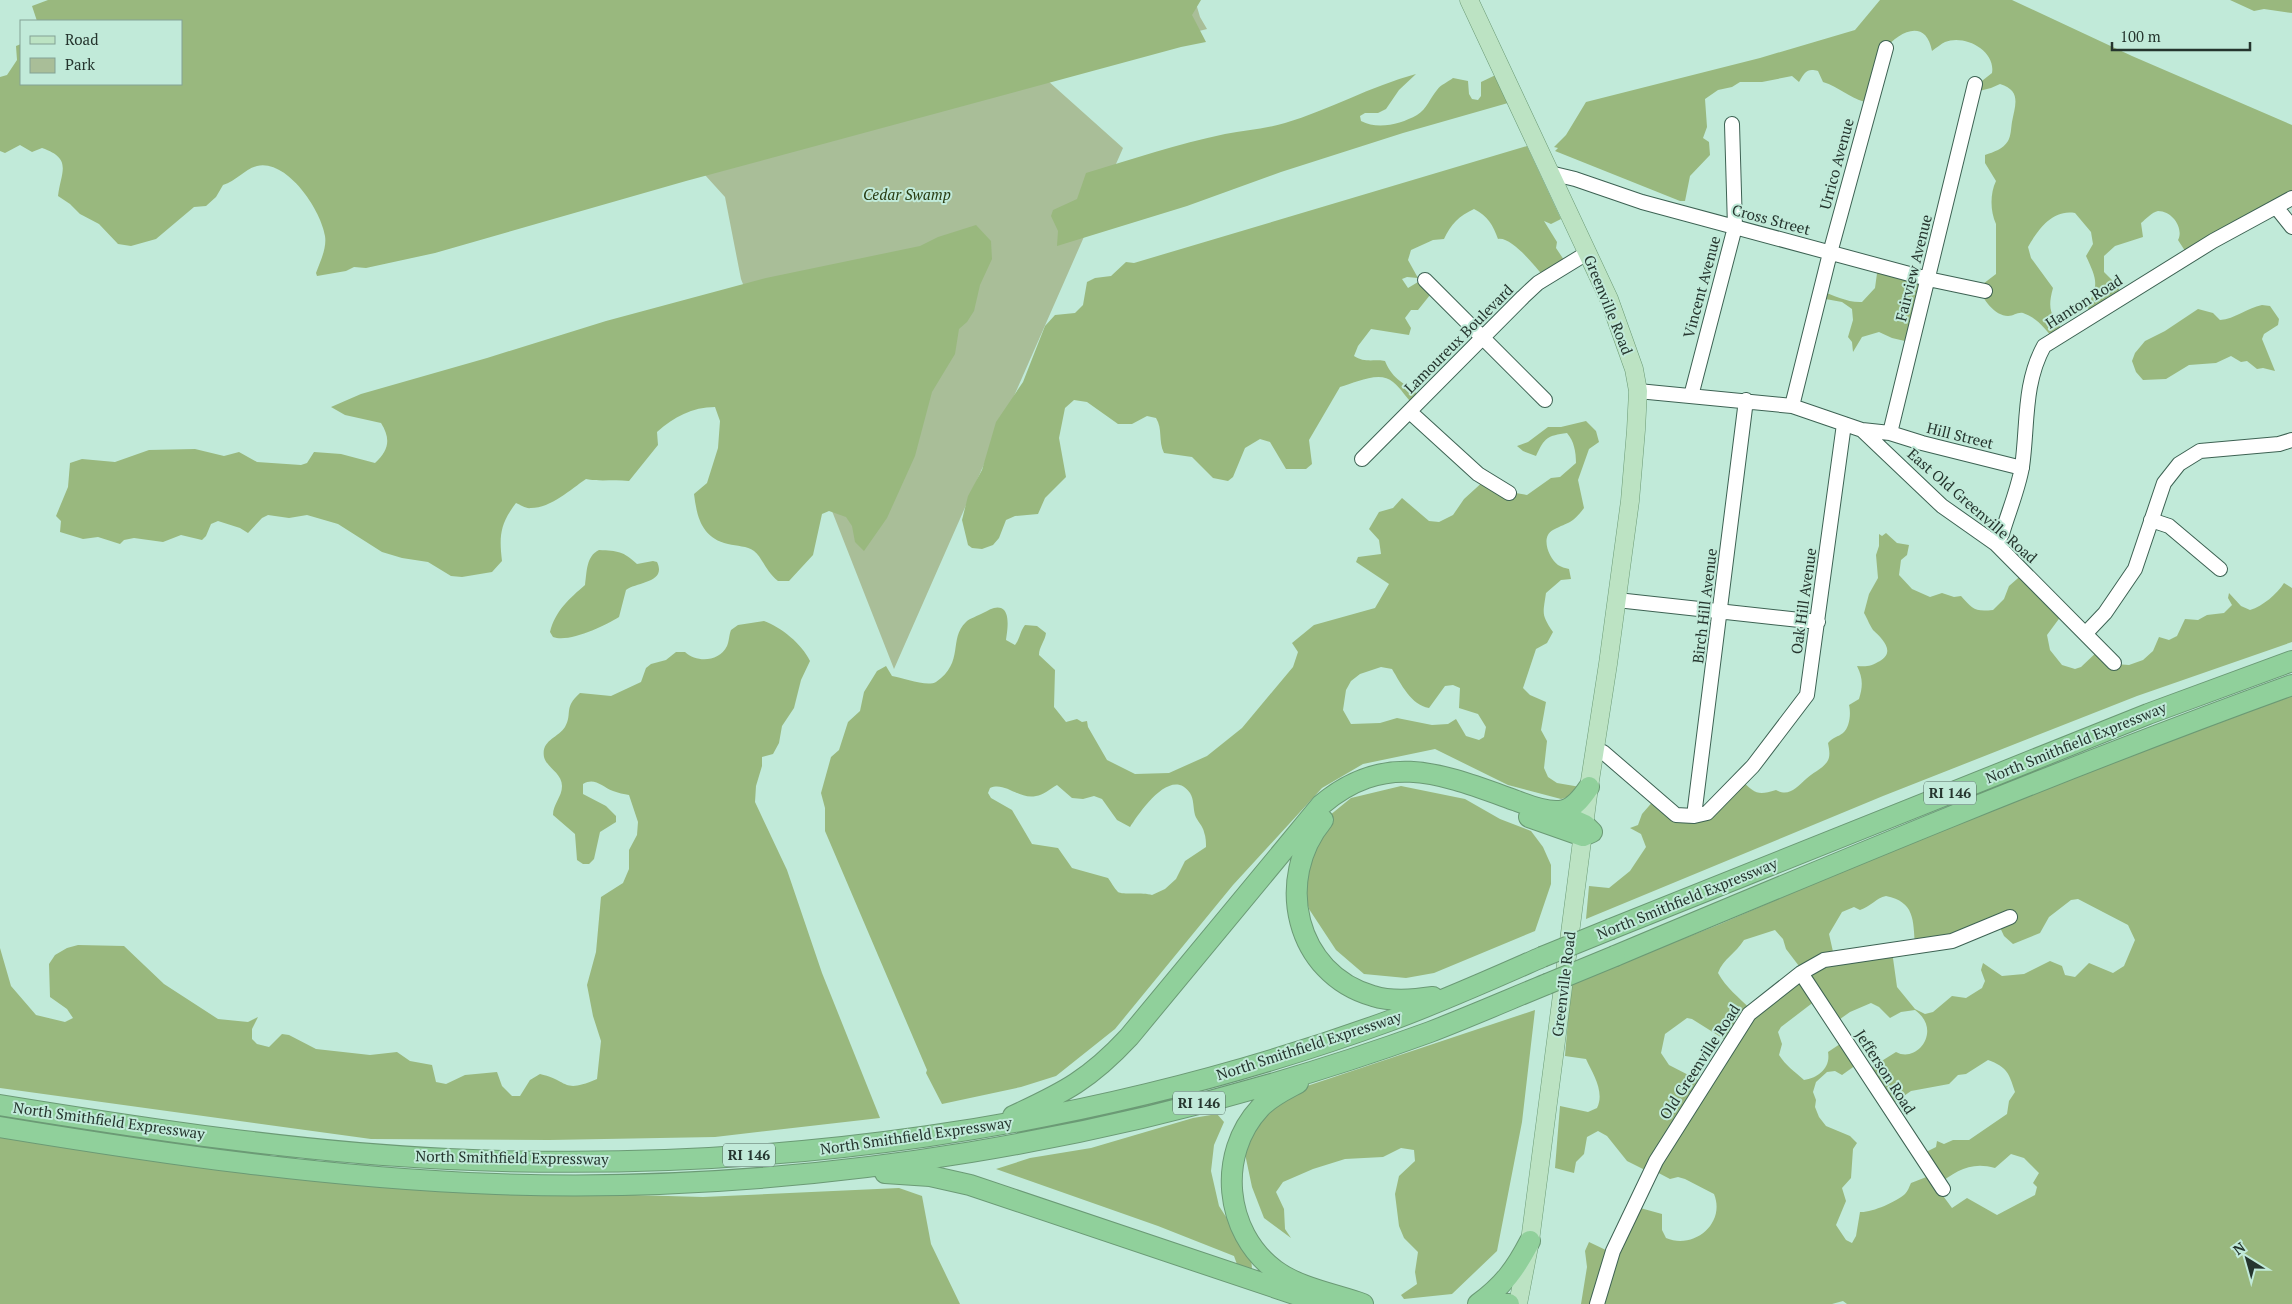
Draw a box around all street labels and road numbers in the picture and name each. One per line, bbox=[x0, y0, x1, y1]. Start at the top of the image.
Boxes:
street label: Urrico Avenue bbox=[1814, 116, 1858, 212]
street label: Cross Street bbox=[1730, 199, 1813, 239]
street label: Fairview Avenue bbox=[1890, 212, 1936, 323]
street label: Vincent Avenue bbox=[1678, 233, 1724, 340]
street label: Greenville Road bbox=[1580, 252, 1638, 357]
street label: Hanton Road bbox=[2041, 270, 2126, 333]
street label: Lamoureux Boulevard bbox=[1400, 280, 1517, 397]
street label: Hill Street bbox=[1925, 417, 1996, 453]
street label: East Old Greenville Road bbox=[1904, 443, 2042, 567]
street label: Oak Hill Avenue bbox=[1786, 546, 1820, 655]
street label: Birch Hill Avenue bbox=[1687, 547, 1721, 665]
street label: North Smithfield Expressway bbox=[1982, 696, 2169, 788]
road number: RI 146 bbox=[1924, 781, 1976, 804]
street label: North Smithfield Expressway bbox=[1593, 852, 1780, 944]
street label: Greenville Road bbox=[1547, 930, 1579, 1038]
street label: Old Greenville Road bbox=[1654, 1000, 1744, 1123]
street label: North Smithfield Expressway bbox=[1214, 1006, 1404, 1084]
street label: Jefferson Road bbox=[1851, 1025, 1921, 1117]
road number: RI 146 bbox=[1173, 1092, 1225, 1114]
street label: North Smithfield Expressway bbox=[12, 1097, 207, 1143]
street label: North Smithfield Expressway bbox=[819, 1112, 1013, 1158]
road number: RI 146 bbox=[723, 1144, 775, 1166]
street label: North Smithfield Expressway bbox=[415, 1145, 609, 1169]

